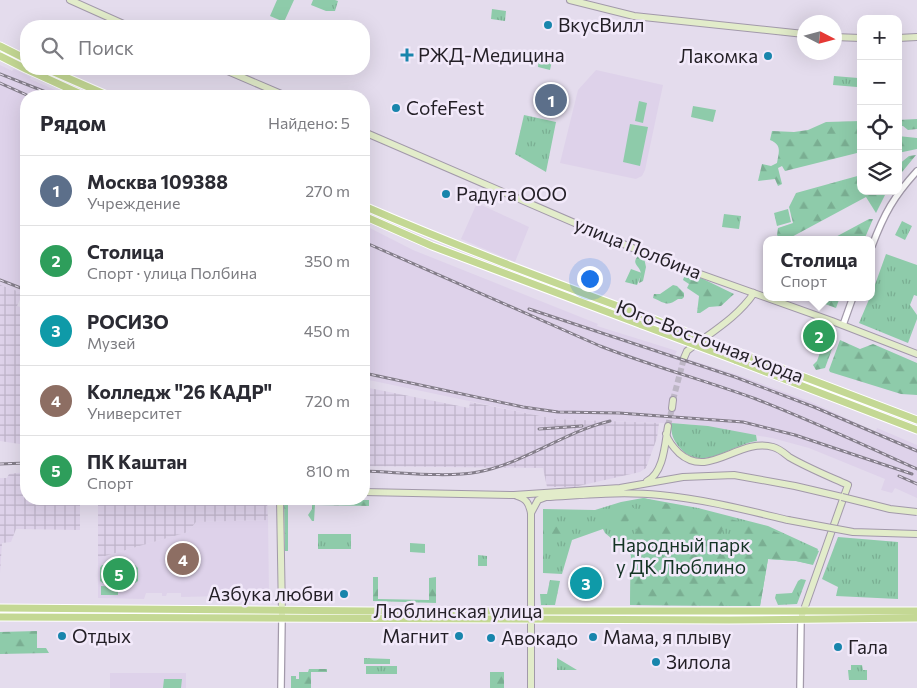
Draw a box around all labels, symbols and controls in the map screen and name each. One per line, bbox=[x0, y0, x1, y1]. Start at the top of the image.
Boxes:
place label: ВкусВилл bbox=[558, 13, 644, 36]
north arrow bbox=[797, 15, 842, 60]
map controls bbox=[857, 15, 902, 195]
button: + bbox=[857, 15, 902, 60]
marker: ВкусВилл bbox=[542, 19, 554, 31]
search box bbox=[20, 20, 370, 75]
icon: search bbox=[38, 34, 66, 62]
text: Поиск bbox=[78, 36, 134, 59]
place label: РЖД-Медицина bbox=[418, 43, 565, 66]
place label: Лакомка bbox=[679, 44, 758, 67]
marker: РЖД-Медицина bbox=[400, 48, 414, 62]
marker: Лакомка bbox=[762, 50, 774, 62]
button: − bbox=[857, 60, 902, 105]
pin: 1 bbox=[535, 81, 567, 119]
place label: CofeFest bbox=[406, 96, 484, 119]
marker: CofeFest bbox=[390, 102, 402, 114]
button: locate bbox=[857, 105, 902, 150]
text: Рядом bbox=[40, 110, 106, 135]
text: Найдено: 5 bbox=[268, 113, 350, 132]
button: layers bbox=[857, 150, 902, 195]
text: Москва 109388 bbox=[87, 170, 228, 193]
text: 1 bbox=[52, 181, 60, 200]
text: 270 m bbox=[305, 181, 350, 200]
place label: Радуга ООО bbox=[456, 182, 567, 205]
marker: Радуга ООО bbox=[440, 188, 452, 200]
text: Учреждение bbox=[87, 193, 180, 212]
street label: улица Полбина bbox=[571, 212, 705, 283]
popup bbox=[763, 236, 875, 301]
text: Столица bbox=[87, 240, 164, 263]
text: Столица bbox=[781, 248, 857, 271]
text: 2 bbox=[51, 251, 61, 270]
text: 350 m bbox=[304, 251, 350, 270]
text: Спорт · улица Полбина bbox=[87, 263, 257, 282]
your location bbox=[577, 266, 603, 292]
text: Спорт bbox=[781, 271, 827, 290]
street label: Юго-Восточная хорда bbox=[613, 294, 807, 387]
text: РОСИЗО bbox=[87, 310, 169, 333]
pin: 2 bbox=[803, 317, 835, 355]
text: 3 bbox=[51, 321, 61, 340]
text: 450 m bbox=[304, 321, 350, 340]
text: Музей bbox=[87, 333, 135, 352]
text: Колледж "26 КАДР" bbox=[87, 380, 272, 403]
text: 4 bbox=[51, 391, 61, 410]
text: 720 m bbox=[305, 391, 350, 410]
text: Университет bbox=[87, 403, 182, 422]
text: ПК Каштан bbox=[87, 450, 187, 473]
text: 5 bbox=[51, 461, 61, 480]
text: 810 m bbox=[306, 461, 350, 480]
text: Спорт bbox=[87, 473, 133, 492]
park label: Народный парк у ДК Люблино bbox=[612, 533, 750, 578]
pin: 4 bbox=[167, 540, 199, 578]
pin: 5 bbox=[103, 555, 135, 593]
pin: 3 bbox=[570, 564, 602, 602]
place label: Азбука любви bbox=[208, 582, 334, 605]
marker: Азбука любви bbox=[338, 588, 350, 600]
street label: Люблинская улица bbox=[374, 599, 542, 622]
place label: Отдых bbox=[72, 624, 131, 647]
place label: Магнит bbox=[382, 624, 449, 647]
place label: Мама, я плыву bbox=[603, 625, 731, 648]
place label: Авокадо bbox=[501, 626, 578, 649]
marker: Отдых bbox=[56, 630, 68, 642]
marker: Магнит bbox=[453, 630, 465, 642]
marker: Мама, я плыву bbox=[587, 631, 599, 643]
marker: Авокадо bbox=[485, 632, 497, 644]
place label: Гала bbox=[848, 635, 888, 658]
marker: Гала bbox=[832, 641, 844, 653]
place label: Зилола bbox=[666, 650, 731, 673]
marker: Зилола bbox=[650, 656, 662, 668]

